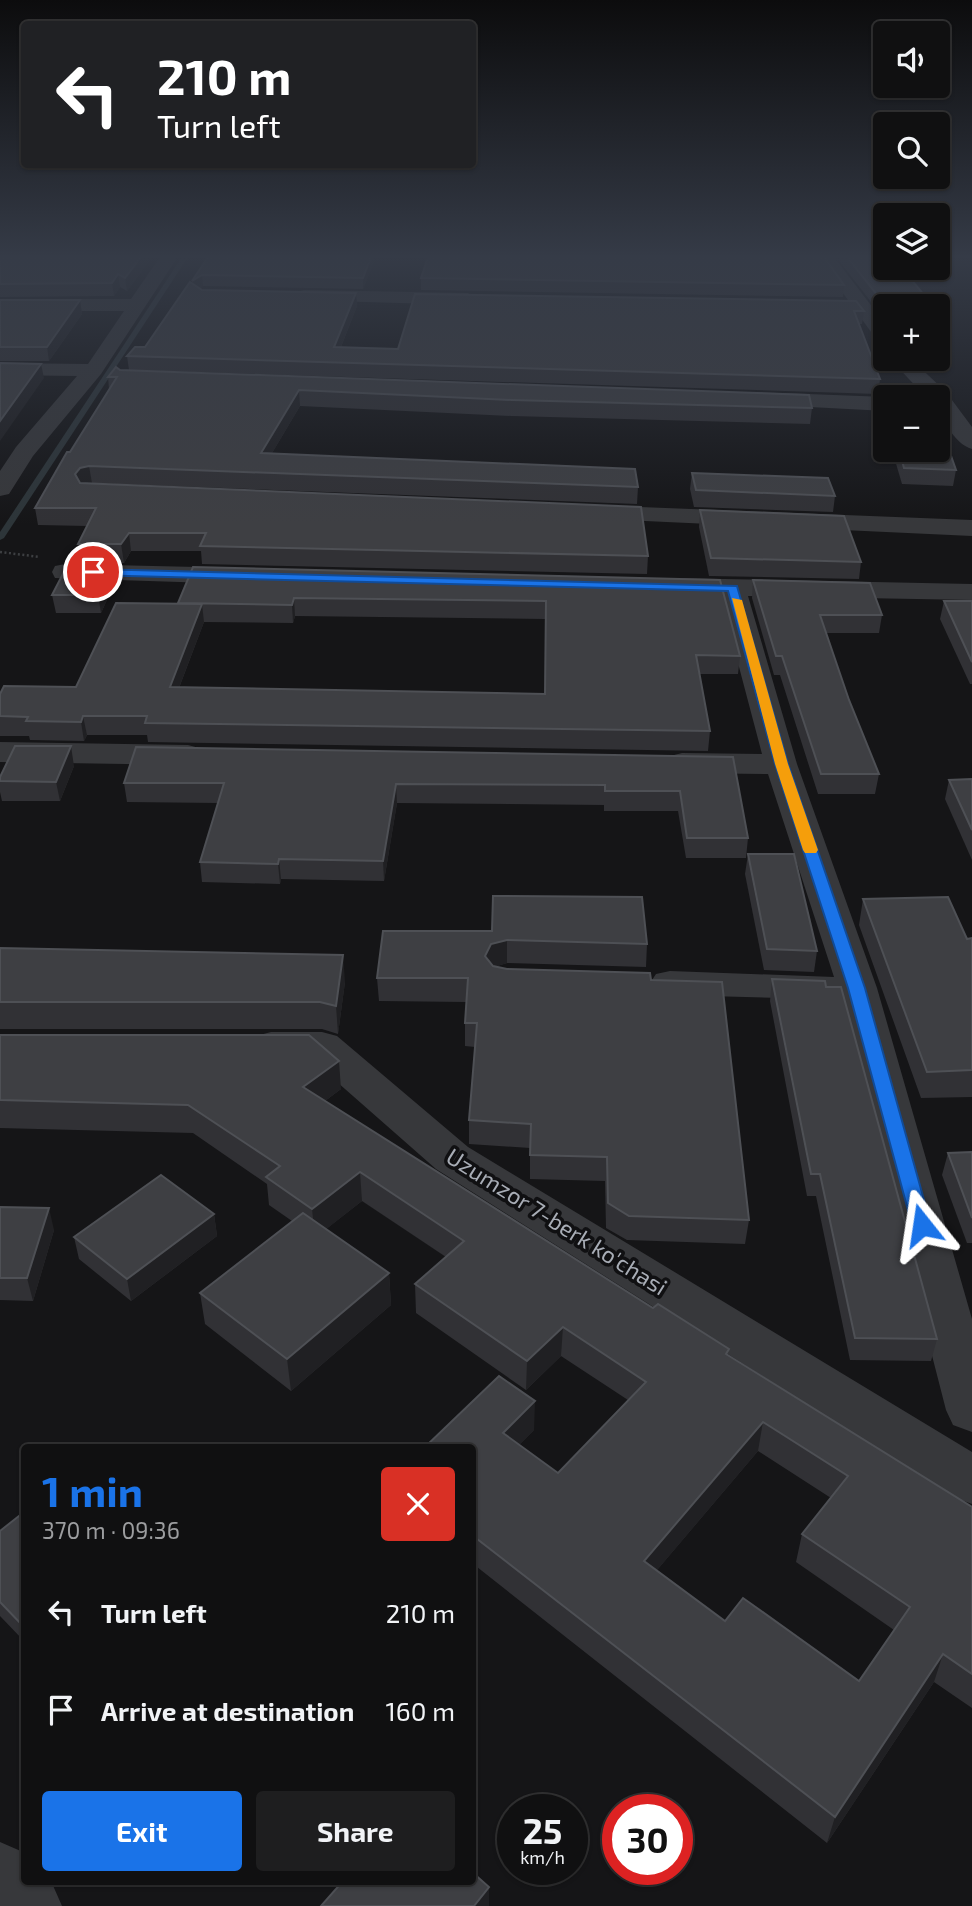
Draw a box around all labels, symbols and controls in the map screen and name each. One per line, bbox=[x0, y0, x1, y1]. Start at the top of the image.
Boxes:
map controls bbox=[873, 21, 950, 462]
button: sound bbox=[873, 21, 950, 98]
text: 210 m bbox=[157, 46, 291, 105]
icon: left bbox=[42, 49, 133, 140]
text: Turn left bbox=[157, 106, 281, 144]
button: search bbox=[873, 112, 950, 189]
button: layers bbox=[873, 203, 950, 280]
button: + bbox=[873, 294, 950, 371]
button: − bbox=[873, 385, 950, 462]
pin bbox=[63, 542, 123, 602]
icon: arrive bbox=[74, 553, 112, 591]
street label: Uzumzor 7-berk ko'chasi bbox=[442, 1142, 672, 1300]
position arrow bbox=[885, 1188, 959, 1262]
text: 1 min bbox=[42, 1465, 143, 1515]
button: close bbox=[381, 1467, 455, 1541]
text: 370 m · 09:36 bbox=[42, 1516, 180, 1544]
icon: left bbox=[42, 1593, 80, 1631]
text: Turn left bbox=[101, 1597, 207, 1628]
text: 210 m bbox=[386, 1597, 455, 1628]
icon: arrive bbox=[42, 1691, 80, 1729]
text: Arrive at destination bbox=[101, 1695, 354, 1726]
text: 160 m bbox=[386, 1695, 455, 1726]
button: Exit bbox=[42, 1791, 242, 1871]
button: Share bbox=[256, 1791, 455, 1871]
speed limit sign: 30 bbox=[602, 1794, 693, 1885]
text: 25 bbox=[523, 1809, 562, 1851]
text: km/h bbox=[520, 1846, 565, 1868]

